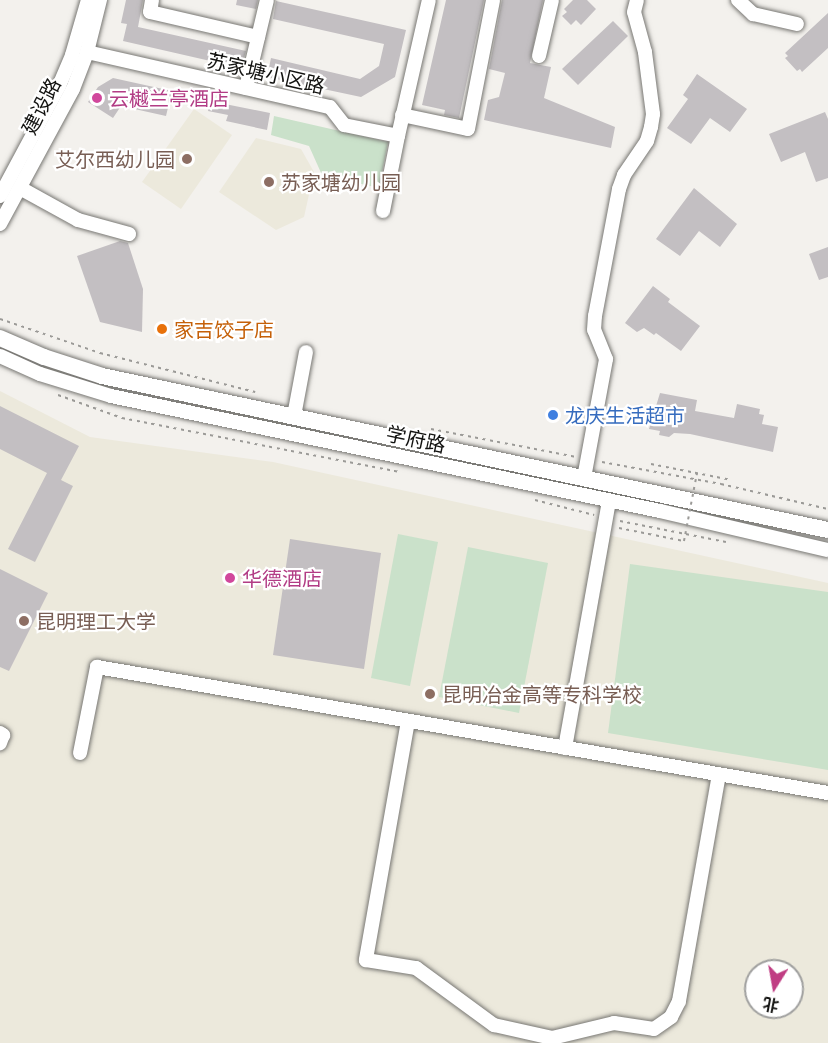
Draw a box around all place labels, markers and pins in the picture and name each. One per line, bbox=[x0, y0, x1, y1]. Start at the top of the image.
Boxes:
place label: 云樾兰亭酒店 bbox=[109, 86, 229, 110]
marker: 云樾兰亭酒店 bbox=[90, 91, 104, 105]
place label: 艾尔西幼儿园 bbox=[55, 147, 175, 171]
marker: 艾尔西幼儿园 bbox=[180, 152, 194, 166]
place label: 苏家塘幼儿园 bbox=[281, 170, 401, 194]
marker: 苏家塘幼儿园 bbox=[262, 175, 276, 189]
place label: 家吉饺子店 bbox=[174, 317, 274, 341]
marker: 家吉饺子店 bbox=[155, 322, 169, 336]
place label: 龙庆生活超市 bbox=[565, 403, 685, 427]
marker: 龙庆生活超市 bbox=[546, 408, 560, 422]
place label: 华德酒店 bbox=[242, 566, 322, 590]
marker: 华德酒店 bbox=[223, 571, 237, 585]
place label: 昆明理工大学 bbox=[36, 609, 156, 633]
marker: 昆明理工大学 bbox=[17, 614, 31, 628]
place label: 昆明冶金高等专科学校 bbox=[442, 682, 642, 706]
marker: 昆明冶金高等专科学校 bbox=[423, 687, 437, 701]

